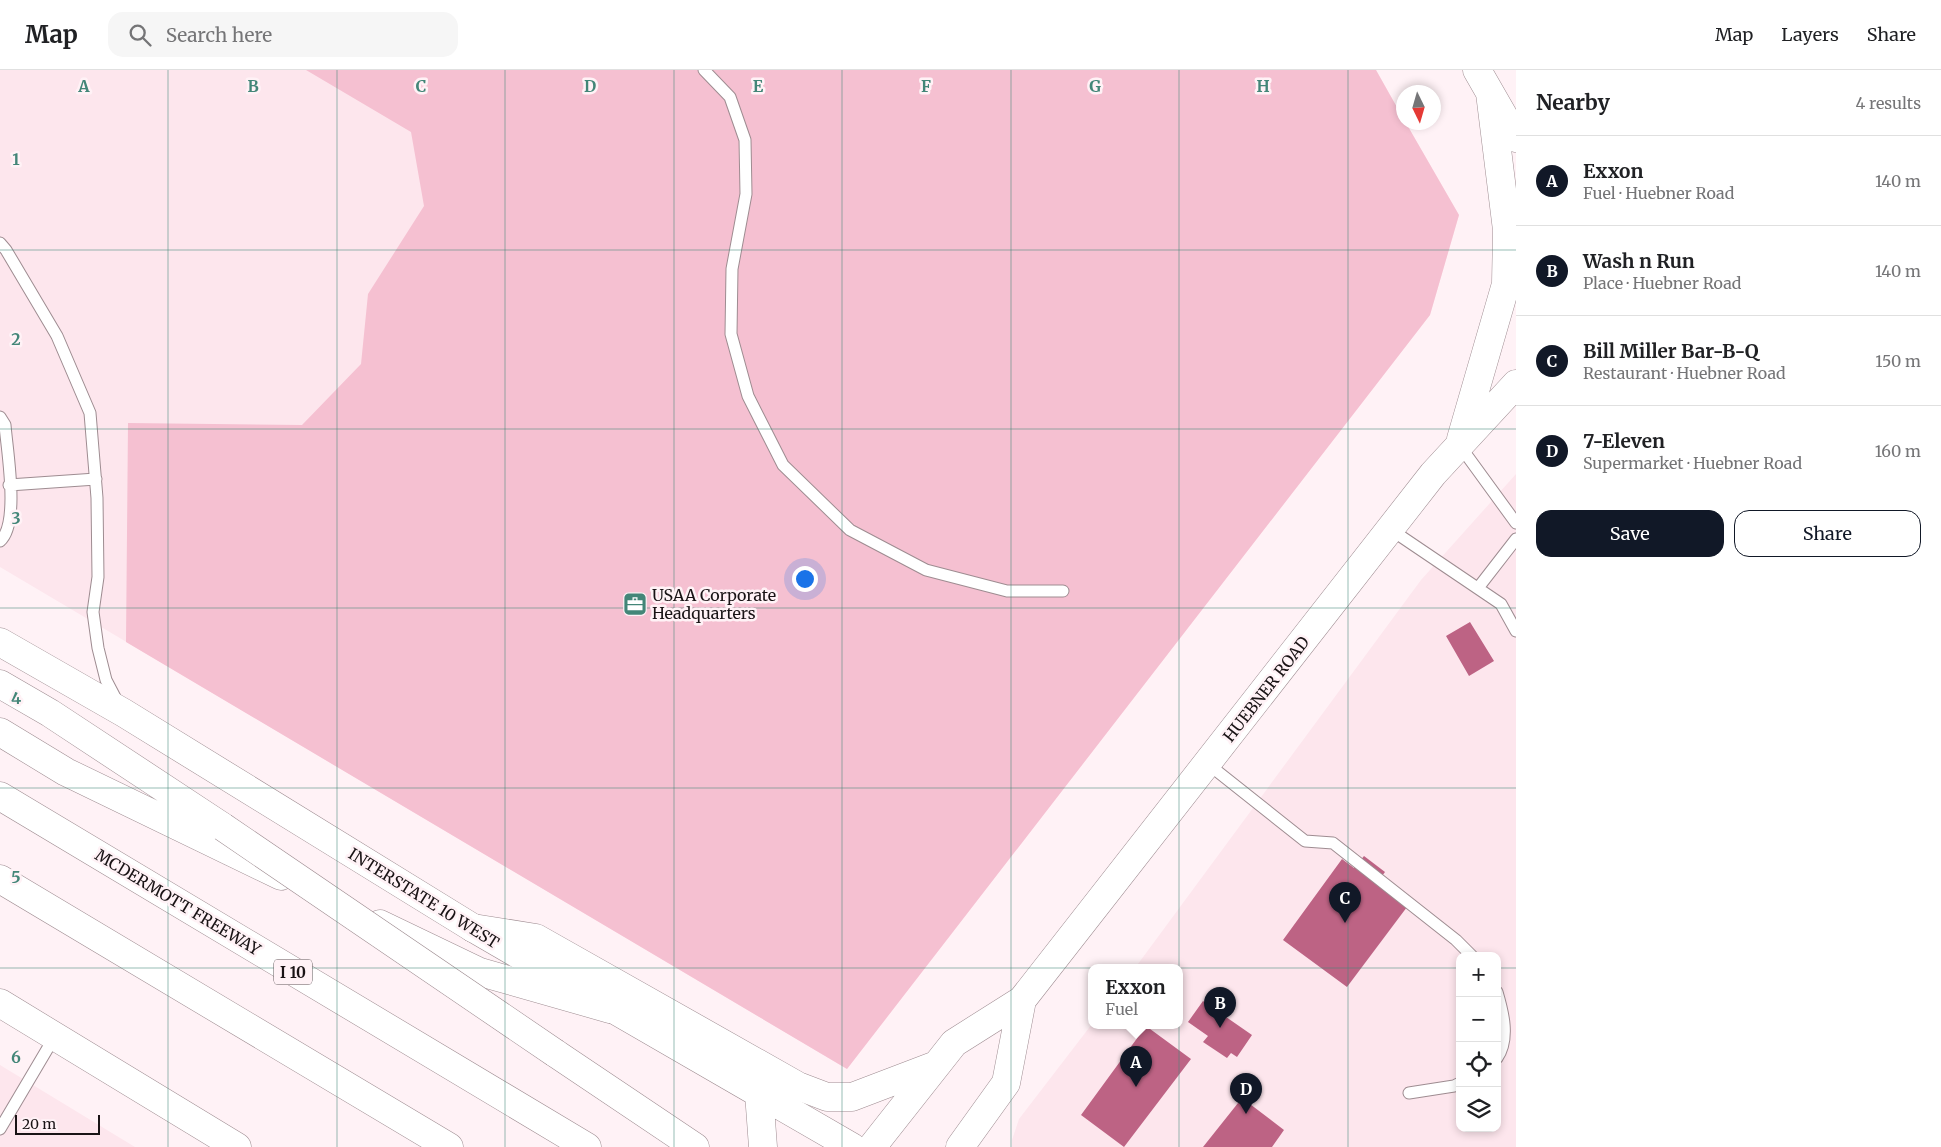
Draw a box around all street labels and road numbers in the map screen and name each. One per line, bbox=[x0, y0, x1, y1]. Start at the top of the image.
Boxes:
street label: HUEBNER ROAD bbox=[1219, 632, 1313, 746]
street label: INTERSTATE 10 WEST bbox=[345, 843, 503, 953]
street label: MCDERMOTT FREEWAY bbox=[92, 845, 265, 960]
road number: I 10 bbox=[274, 960, 312, 984]

